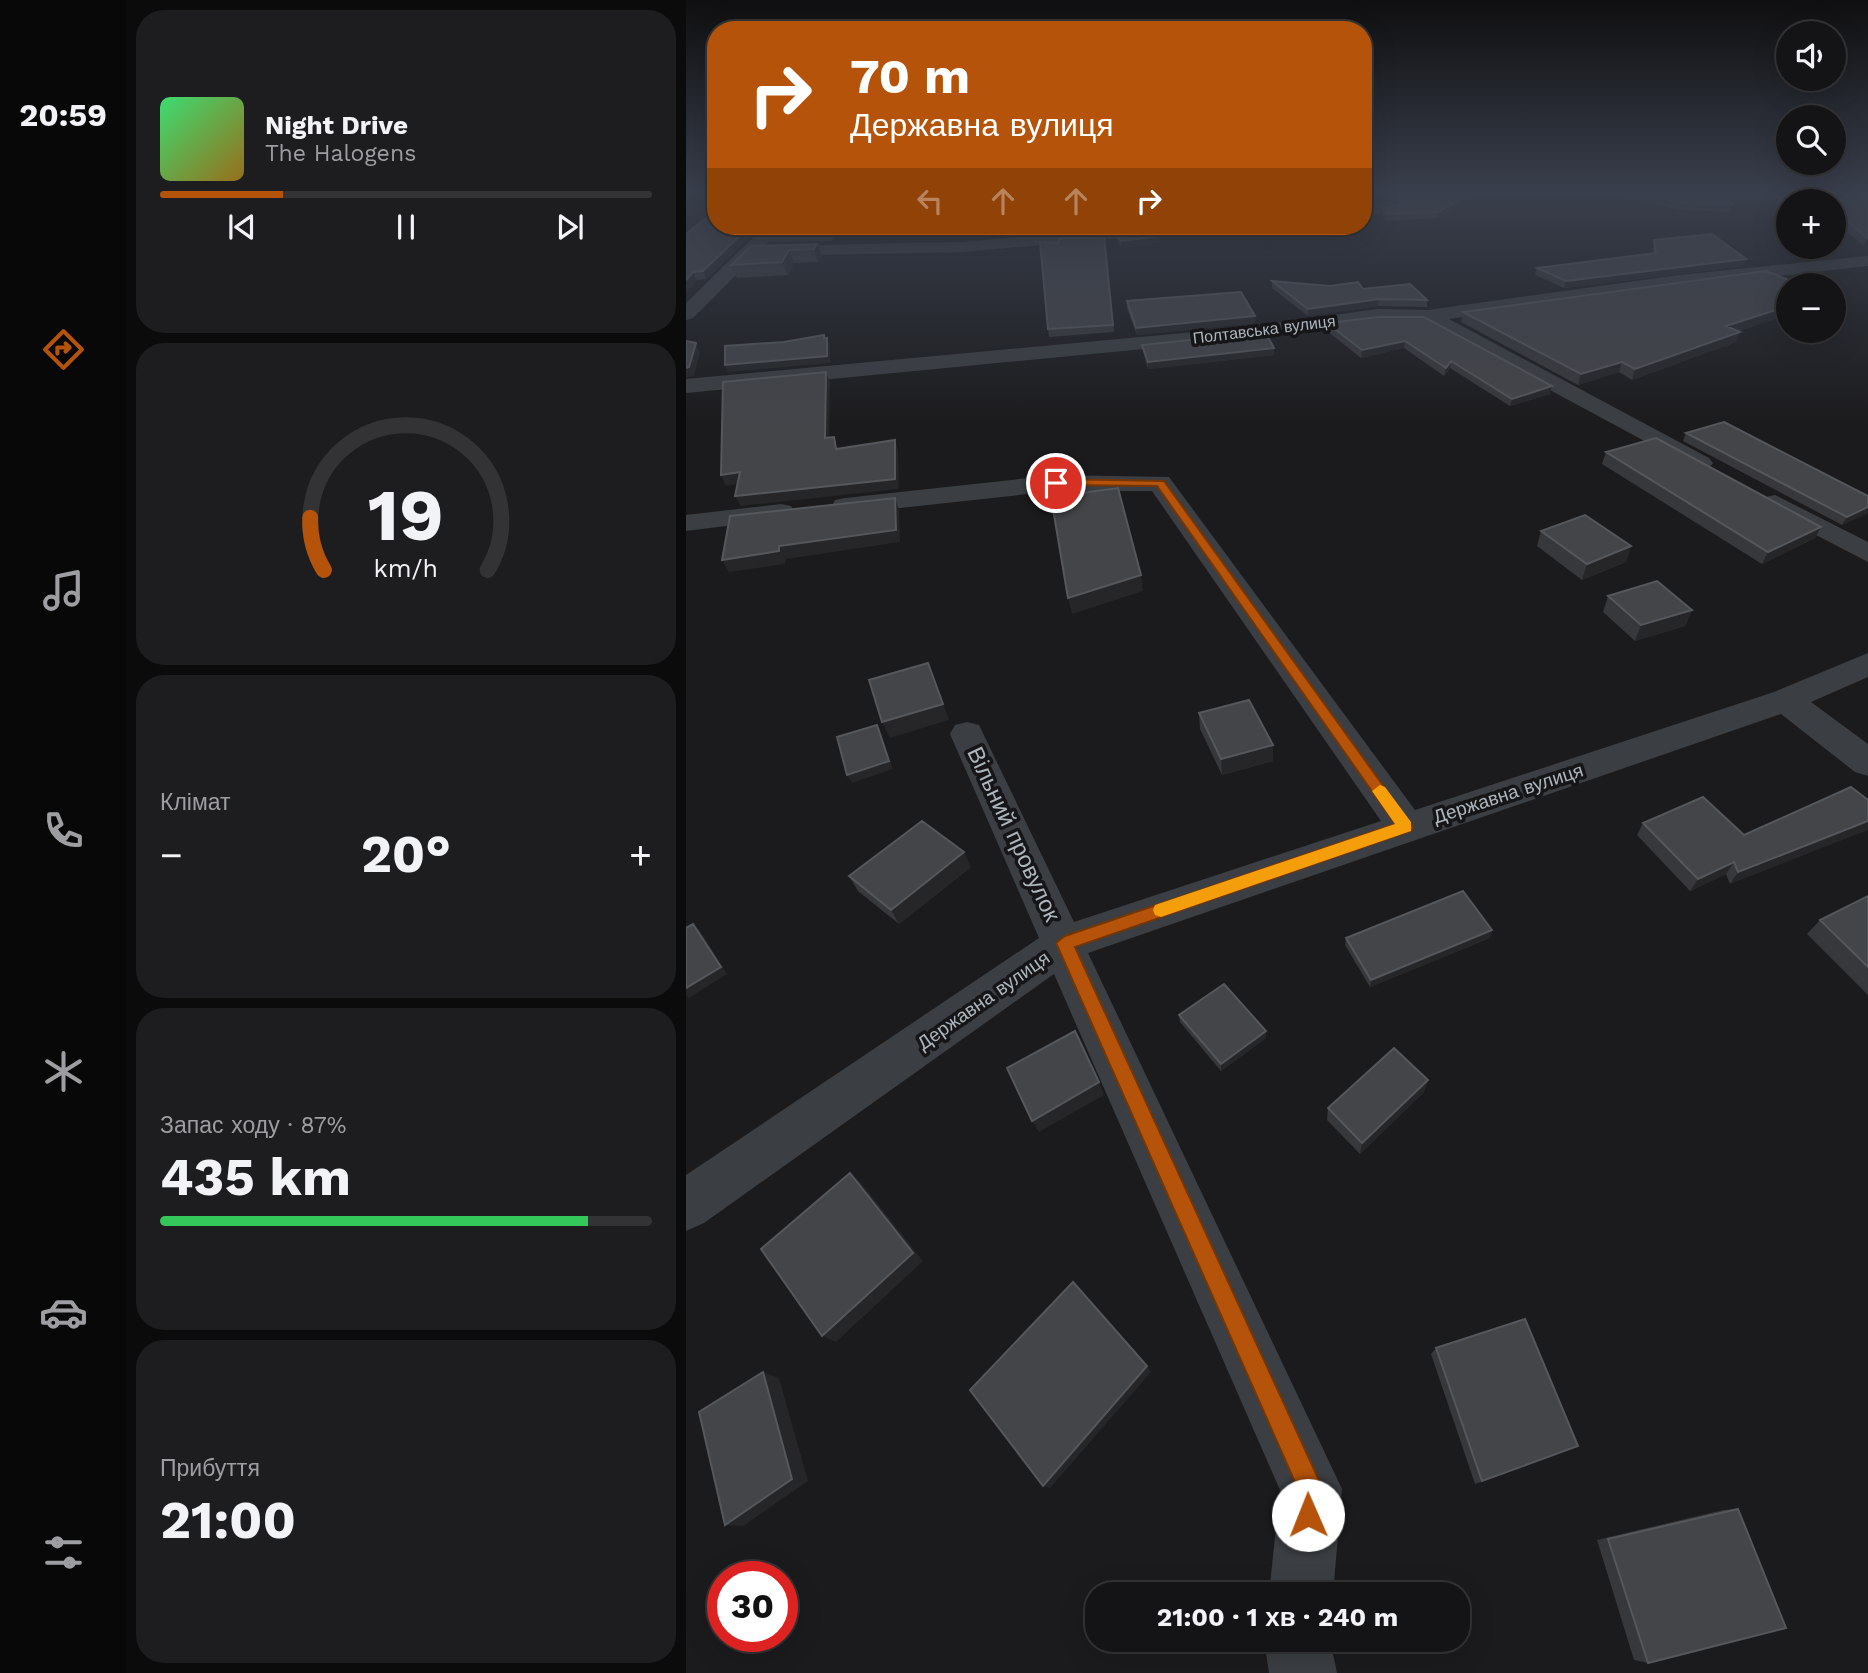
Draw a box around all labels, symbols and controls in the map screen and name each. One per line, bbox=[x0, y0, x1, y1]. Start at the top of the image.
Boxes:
map controls bbox=[1776, 21, 1846, 343]
button: sound bbox=[1776, 21, 1846, 91]
text: 70 m bbox=[850, 47, 970, 105]
icon: right bbox=[735, 49, 826, 140]
text: 20:59 bbox=[19, 96, 107, 134]
button: search bbox=[1776, 105, 1846, 175]
text: Державна вулиця bbox=[850, 106, 1114, 144]
text: Night Drive bbox=[265, 110, 408, 140]
text: The Halogens bbox=[265, 140, 416, 167]
icon: left bbox=[911, 182, 949, 220]
icon: ahead bbox=[984, 182, 1022, 220]
icon: ahead bbox=[1057, 182, 1095, 220]
icon: right bbox=[1130, 182, 1168, 220]
button: + bbox=[1776, 189, 1846, 259]
icon: previous bbox=[223, 208, 261, 246]
icon: pause bbox=[387, 208, 425, 246]
icon: next bbox=[551, 208, 589, 246]
button: − bbox=[1776, 273, 1846, 343]
street label: Полтавська вулиця bbox=[1192, 311, 1337, 348]
icon: directions bbox=[39, 325, 88, 374]
pin bbox=[1026, 453, 1086, 513]
icon: arrive bbox=[1037, 464, 1075, 502]
text: 19 bbox=[368, 472, 444, 558]
text: km/h bbox=[374, 554, 438, 583]
icon: music bbox=[39, 566, 88, 615]
street label: Вільний провулок bbox=[961, 743, 1066, 927]
street label: Державна вулиця bbox=[1430, 758, 1586, 829]
text: Клімат bbox=[160, 789, 231, 816]
icon: phone bbox=[39, 806, 88, 855]
text: 20° bbox=[361, 824, 451, 885]
text: − bbox=[160, 833, 183, 877]
text: + bbox=[629, 833, 652, 877]
street label: Державна вулиця bbox=[913, 946, 1054, 1055]
icon: climate bbox=[39, 1047, 88, 1096]
text: Запас ходу · 87% bbox=[160, 1112, 346, 1139]
text: 435 km bbox=[160, 1147, 351, 1208]
icon: car bbox=[39, 1288, 88, 1337]
text: Прибуття bbox=[160, 1455, 260, 1482]
position arrow bbox=[1271, 1478, 1345, 1552]
text: 21:00 bbox=[160, 1490, 296, 1551]
icon: filters bbox=[39, 1528, 88, 1577]
speed limit sign: 30 bbox=[707, 1561, 798, 1652]
text: 21:00 · 1 хв · 240 m bbox=[1157, 1602, 1398, 1632]

